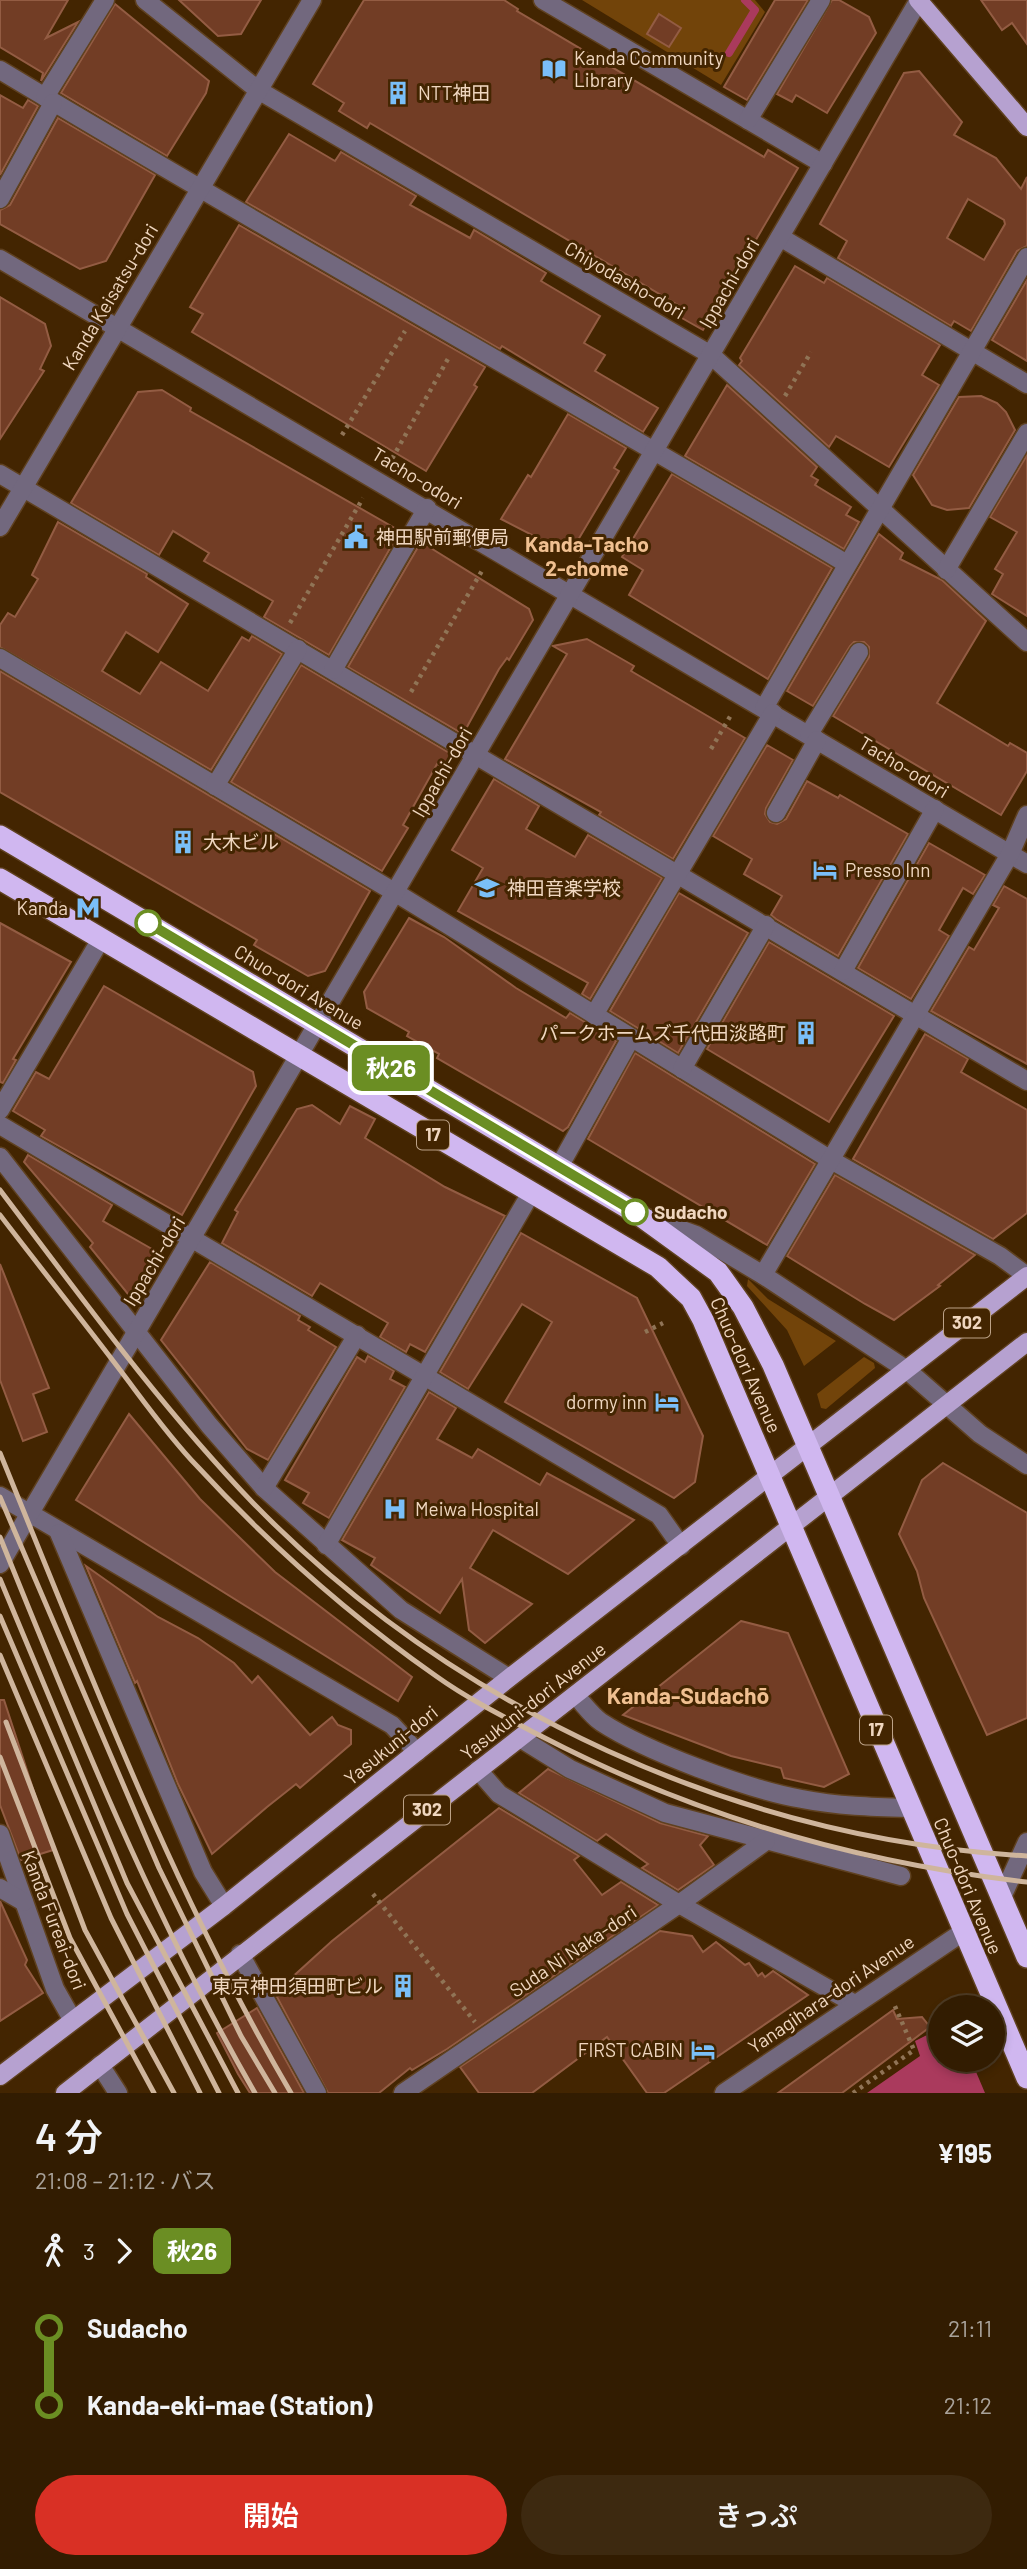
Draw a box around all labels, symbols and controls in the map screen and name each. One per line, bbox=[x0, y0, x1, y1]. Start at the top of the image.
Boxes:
place label: Kanda Community Library bbox=[574, 46, 724, 91]
library icon: Kanda Community Library bbox=[540, 55, 568, 83]
building icon: NTT神田 bbox=[384, 79, 412, 107]
place label: NTT神田 bbox=[418, 81, 490, 104]
street label: Kanda Keisatsu-dori bbox=[57, 219, 162, 374]
street label: Ippachi-dori bbox=[693, 233, 764, 332]
street label: Chiyodasho-dori bbox=[561, 236, 689, 323]
street label: Tacho-odori bbox=[368, 442, 466, 513]
public building icon: 神田駅前郵便局 bbox=[342, 523, 370, 551]
place label: 神田駅前郵便局 bbox=[376, 525, 509, 548]
district label: Kanda-Tacho 2-chome bbox=[525, 531, 649, 580]
street label: Ippachi-dori bbox=[406, 722, 477, 821]
street label: Tacho-odori bbox=[855, 731, 953, 802]
building icon: 大木ビル bbox=[169, 828, 197, 856]
place label: 大木ビル bbox=[203, 830, 279, 853]
hotel icon: Presso Inn bbox=[811, 856, 839, 884]
place label: Presso Inn bbox=[845, 858, 931, 881]
school or university icon: 神田音楽学校 bbox=[473, 874, 501, 902]
place label: 神田音楽学校 bbox=[507, 876, 621, 899]
metro station icon: Kanda bbox=[74, 894, 102, 922]
place label: Kanda bbox=[16, 896, 68, 919]
unlabelled marker bbox=[135, 910, 161, 936]
street label: Chuo-dori Avenue bbox=[231, 939, 368, 1034]
building icon: パークホームズ千代田淡路町 bbox=[792, 1019, 820, 1047]
place label: パークホームズ千代田淡路町 bbox=[540, 1021, 786, 1044]
line badge: 秋26 bbox=[351, 1045, 431, 1091]
text: 秋26 bbox=[366, 1053, 416, 1082]
road number: 17 bbox=[417, 1120, 449, 1150]
marker: Sudacho bbox=[622, 1199, 648, 1225]
place label: Sudacho bbox=[654, 1200, 728, 1223]
street label: Ippachi-dori bbox=[118, 1212, 189, 1310]
street label: Chuo-dori Avenue bbox=[706, 1293, 787, 1436]
road number: 302 bbox=[944, 1308, 990, 1338]
hotel icon: dormy inn bbox=[653, 1388, 681, 1416]
place label: dormy inn bbox=[566, 1390, 647, 1413]
hospital icon: Meiwa Hospital bbox=[381, 1495, 409, 1523]
place label: Meiwa Hospital bbox=[415, 1497, 539, 1520]
street label: Yasukuni-dori Avenue bbox=[456, 1637, 610, 1764]
district label: Kanda-Sudachō bbox=[607, 1681, 769, 1709]
street label: Yasukuni-dori bbox=[339, 1700, 442, 1789]
road number: 17 bbox=[860, 1716, 892, 1744]
road number: 302 bbox=[404, 1796, 450, 1824]
street label: Chuo-dori Avenue bbox=[929, 1814, 1008, 1958]
street label: Kanda Fureai-dori bbox=[17, 1847, 92, 1993]
street label: Suda Ni Naka-dori bbox=[505, 1900, 641, 2002]
street label: Yanagihara-dori Avenue bbox=[743, 1929, 918, 2058]
building icon: 東京神田須田町ビル bbox=[389, 1972, 417, 2000]
place label: 東京神田須田町ビル bbox=[212, 1974, 383, 1997]
map controls bbox=[928, 1995, 1005, 2072]
button: layers bbox=[928, 1995, 1005, 2072]
hotel icon: FIRST CABIN bbox=[689, 2036, 717, 2064]
place label: FIRST CABIN bbox=[578, 2038, 683, 2061]
text: 4 分 bbox=[35, 2113, 103, 2159]
text: ¥195 bbox=[937, 2137, 992, 2168]
text: 21:08 – 21:12 · バス bbox=[35, 2166, 216, 2194]
icon: walk bbox=[35, 2232, 73, 2270]
icon: forward bbox=[105, 2232, 143, 2270]
text: 秋26 bbox=[167, 2236, 217, 2265]
text: 3 bbox=[83, 2237, 95, 2265]
text: Sudacho bbox=[87, 2312, 188, 2343]
text: 21:11 bbox=[948, 2314, 992, 2342]
text: Kanda-eki-mae (Station) bbox=[87, 2389, 372, 2420]
text: 21:12 bbox=[944, 2391, 992, 2419]
button: 開始 bbox=[35, 2475, 507, 2555]
button: きっぷ bbox=[521, 2475, 992, 2555]

